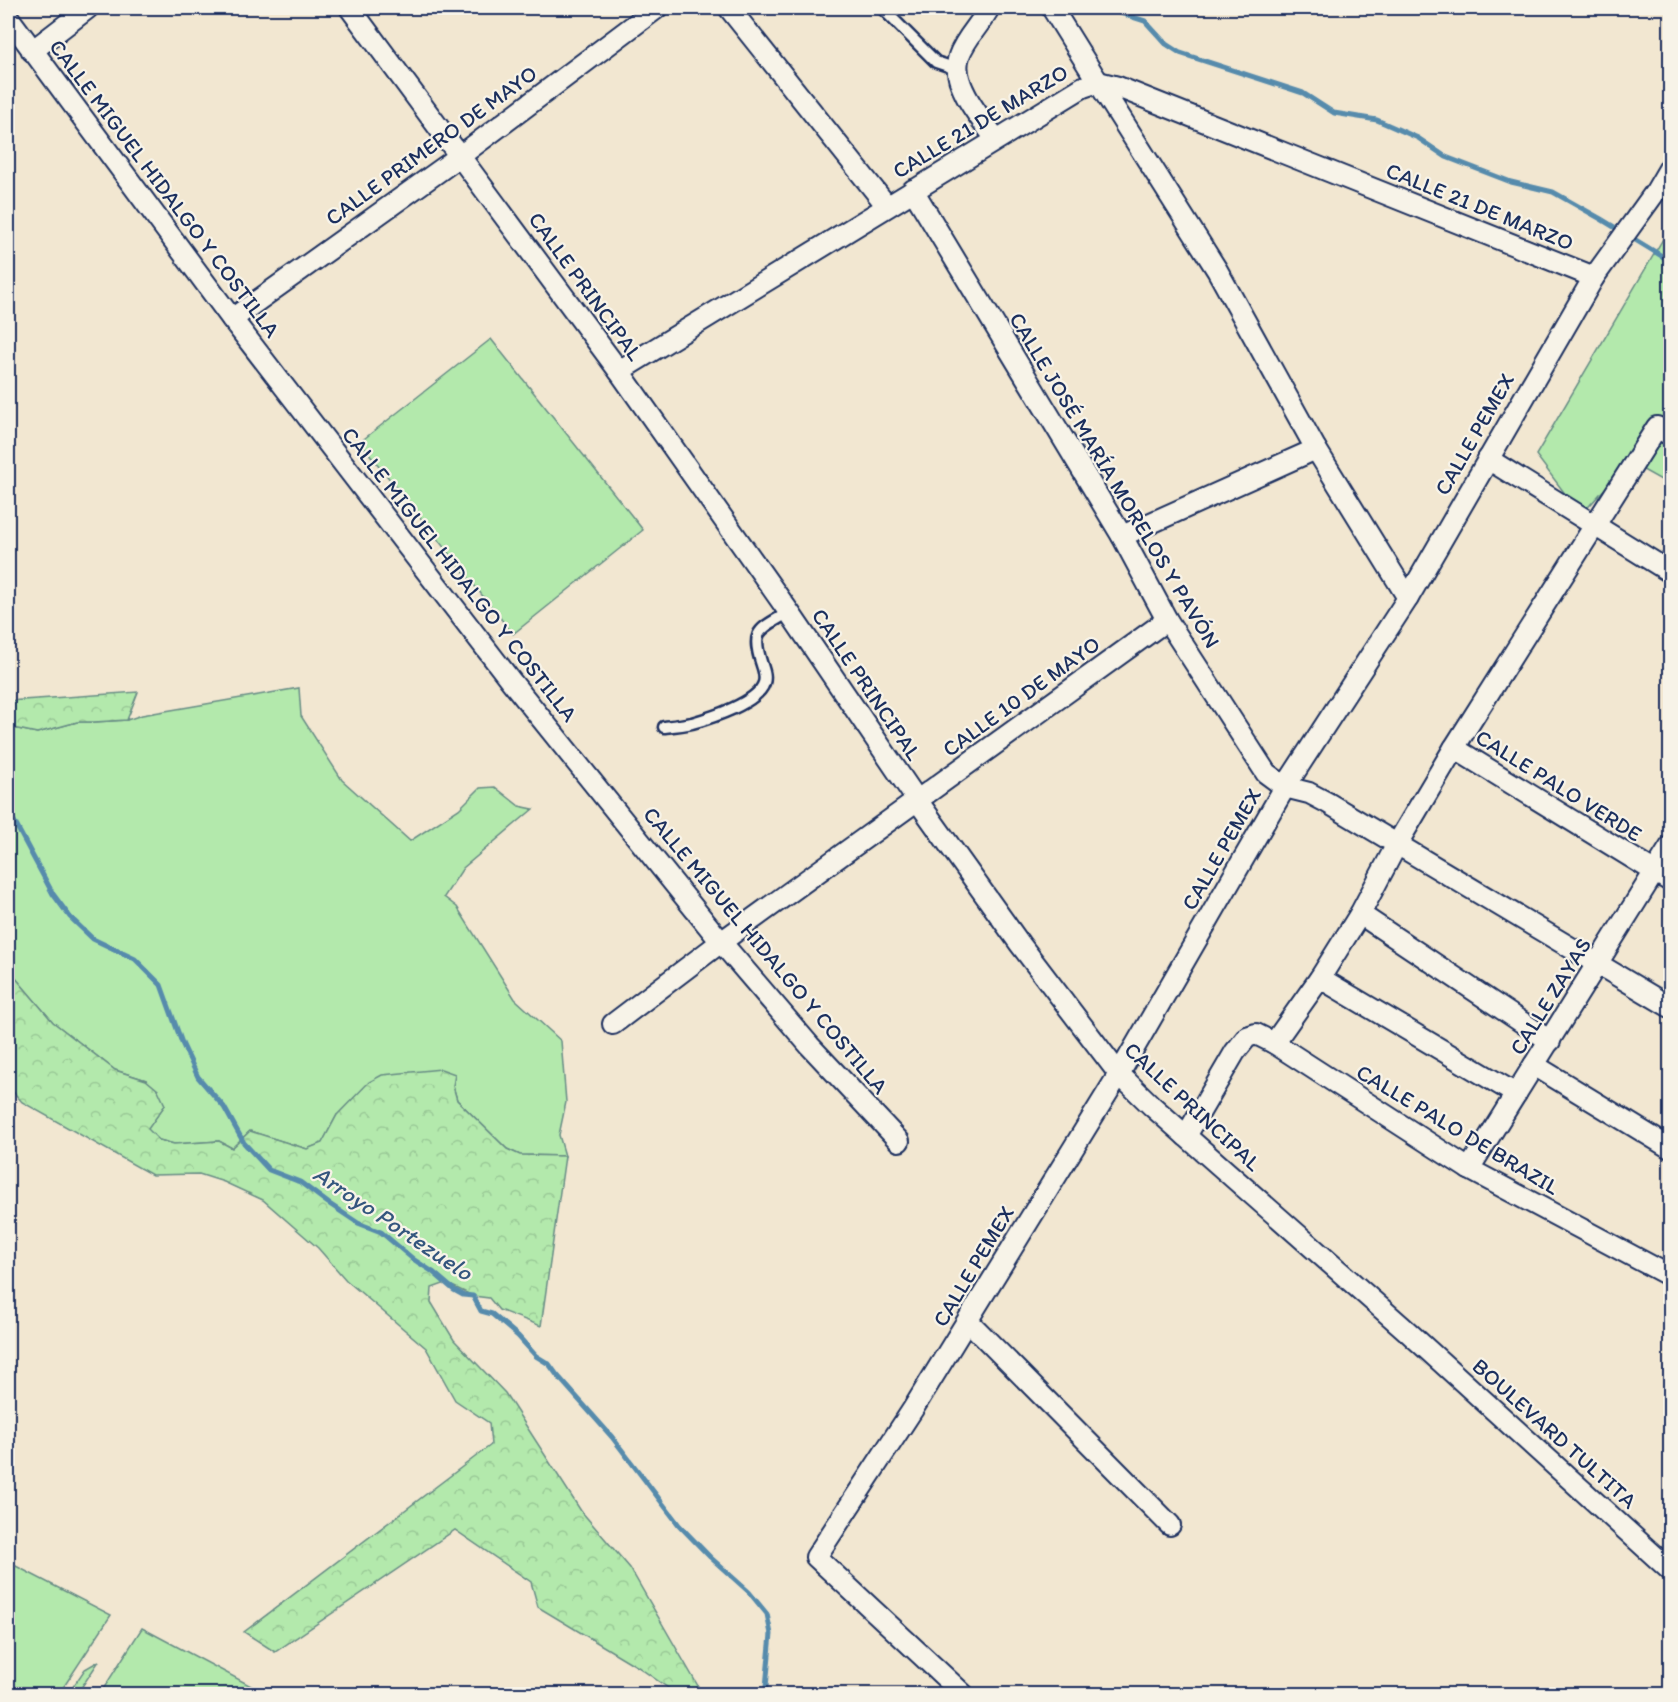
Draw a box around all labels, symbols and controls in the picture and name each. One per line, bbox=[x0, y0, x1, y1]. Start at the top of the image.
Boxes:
street label: CALLE MIGUEL HIDALGO Y COSTILLA bbox=[43, 34, 286, 343]
street label: CALLE 21 DE MARZO bbox=[888, 58, 1073, 184]
street label: CALLE PRIMERO DE MAYO bbox=[320, 59, 542, 231]
street label: CALLE 21 DE MARZO bbox=[1382, 156, 1578, 256]
street label: CALLE PRINCIPAL bbox=[523, 207, 649, 366]
street label: CALLE JOSÉ MARÍA MORELOS Y PAVÓN bbox=[1003, 307, 1226, 653]
street label: CALLE PEMEX bbox=[1429, 368, 1520, 500]
street label: CALLE MIGUEL HIDALGO Y COSTILLA bbox=[336, 422, 583, 727]
street label: CALLE PRINCIPAL bbox=[806, 603, 927, 765]
street label: CALLE 10 DE MAYO bbox=[937, 630, 1105, 763]
street label: CALLE PALO VERDE bbox=[1471, 723, 1647, 847]
street label: CALLE PEMEX bbox=[1176, 783, 1267, 915]
street label: CALLE MIGUEL HIDALGO Y COSTILLA bbox=[637, 801, 894, 1099]
street label: CALLE ZAYAS bbox=[1504, 933, 1597, 1060]
street label: CALLE PRINCIPAL bbox=[1119, 1036, 1267, 1177]
street label: CALLE PALO DE BRAZIL bbox=[1351, 1058, 1564, 1201]
water label: Arroyo Portezuelo bbox=[308, 1159, 479, 1287]
street label: CALLE PEMEX bbox=[927, 1201, 1020, 1332]
street label: BOULEVARD TULTITA bbox=[1467, 1352, 1643, 1514]

